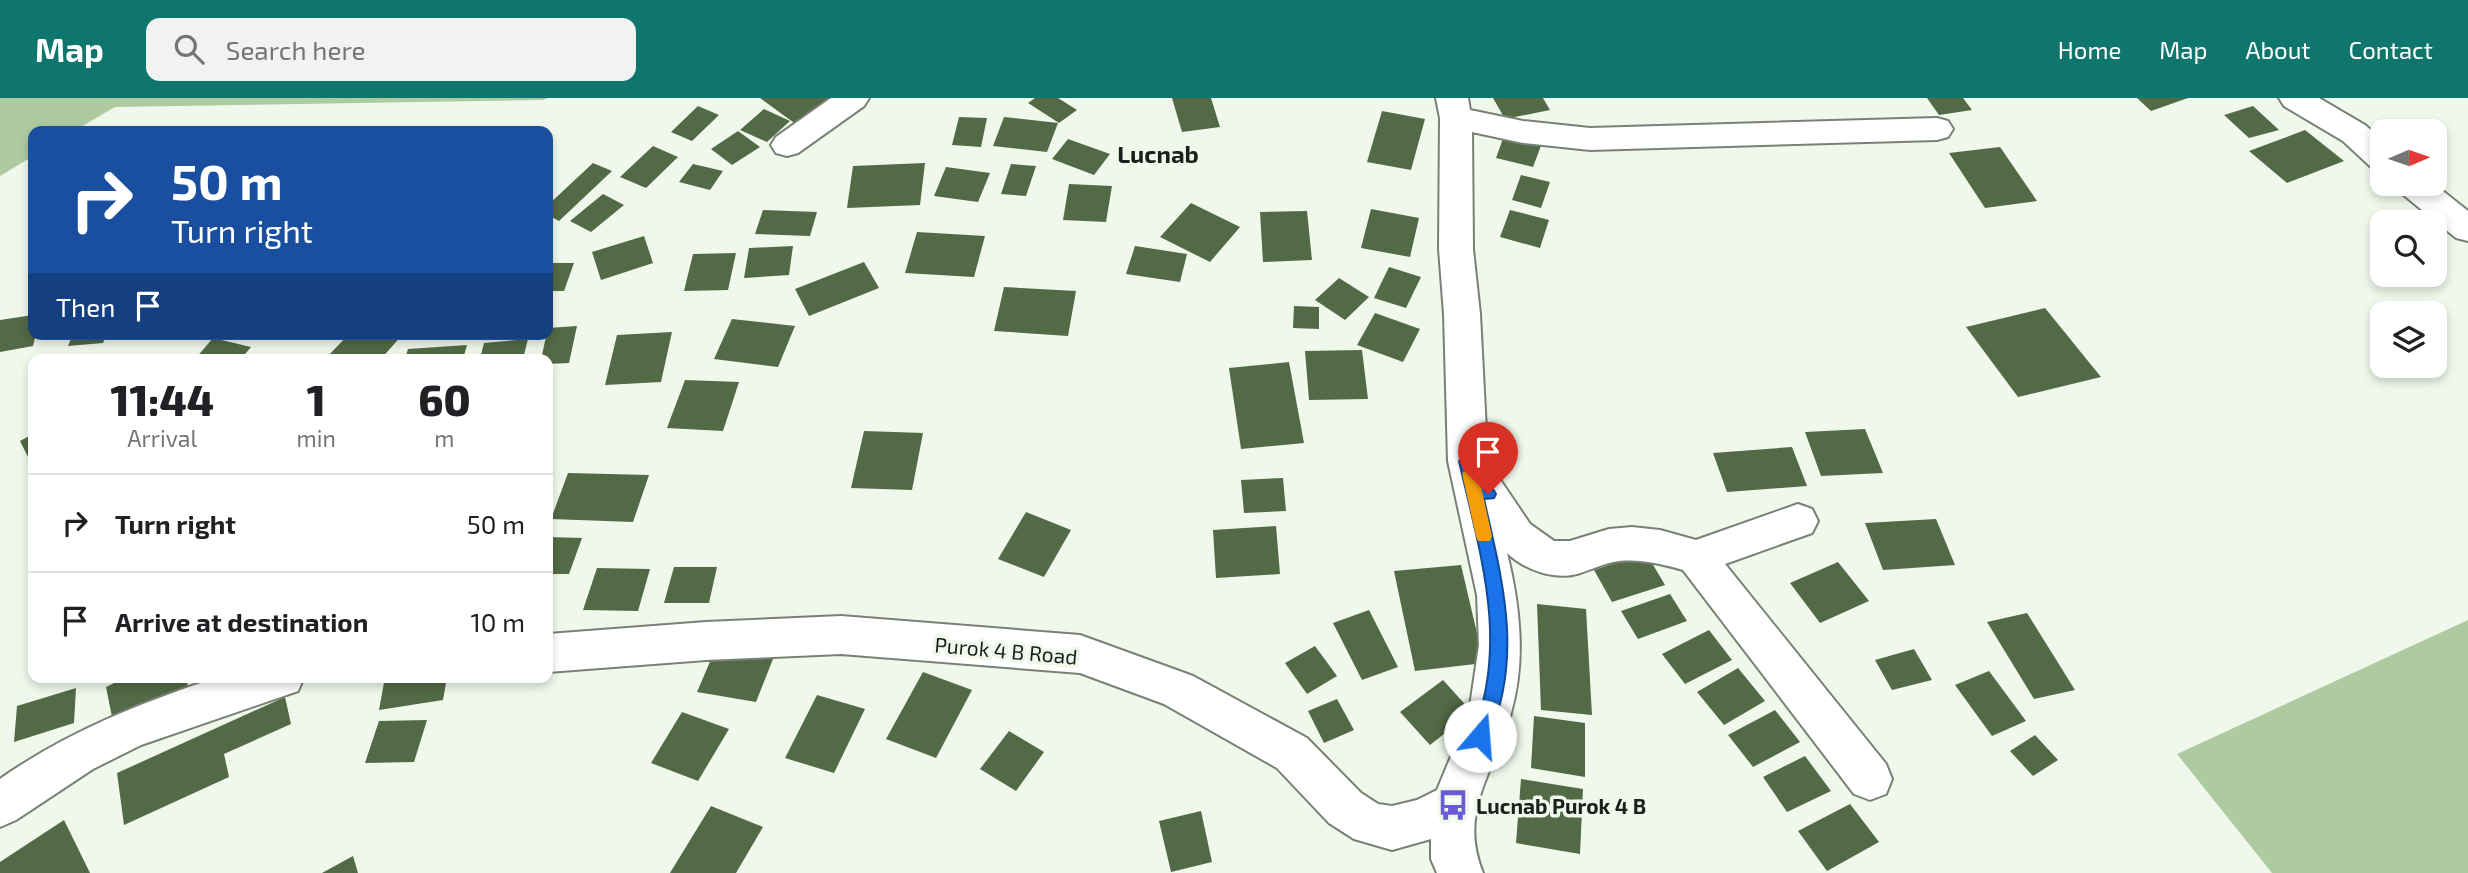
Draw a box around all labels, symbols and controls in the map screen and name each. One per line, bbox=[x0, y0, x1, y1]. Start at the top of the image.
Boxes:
search box bbox=[146, 18, 636, 81]
text: Map bbox=[35, 29, 104, 69]
icon: search bbox=[170, 30, 208, 68]
text: Search here bbox=[226, 34, 365, 65]
text: Home bbox=[2058, 35, 2121, 64]
text: Map bbox=[2159, 35, 2207, 64]
text: About bbox=[2245, 35, 2311, 64]
text: Contact bbox=[2349, 35, 2433, 64]
north arrow bbox=[2370, 119, 2446, 196]
map controls bbox=[2370, 119, 2447, 378]
district label: Lucnab bbox=[1117, 139, 1199, 168]
text: 50 m bbox=[171, 151, 283, 210]
icon: right bbox=[56, 154, 147, 245]
button: search bbox=[2370, 210, 2447, 287]
text: Turn right bbox=[171, 211, 313, 249]
icon: arrive bbox=[129, 287, 167, 325]
text: Then bbox=[56, 291, 115, 322]
button: layers bbox=[2370, 301, 2447, 378]
text: 11:44 bbox=[110, 374, 214, 424]
text: 1 bbox=[307, 374, 326, 424]
text: 60 bbox=[418, 374, 471, 424]
pin bbox=[1458, 422, 1518, 494]
text: Arrival bbox=[127, 424, 197, 452]
text: min bbox=[297, 424, 336, 452]
text: m bbox=[434, 424, 454, 452]
icon: arrive bbox=[1469, 433, 1507, 471]
icon: right bbox=[56, 504, 94, 542]
text: Turn right bbox=[115, 508, 236, 539]
text: 50 m bbox=[467, 508, 525, 539]
icon: arrive bbox=[56, 602, 94, 640]
text: Arrive at destination bbox=[115, 606, 368, 637]
text: 10 m bbox=[470, 606, 525, 637]
street label: Purok 4 B Road bbox=[934, 631, 1078, 669]
position arrow bbox=[1443, 699, 1517, 773]
bus stop icon: Lucnab Purok 4 B bbox=[1436, 788, 1470, 822]
place label: Lucnab Purok 4 B bbox=[1476, 793, 1646, 818]

